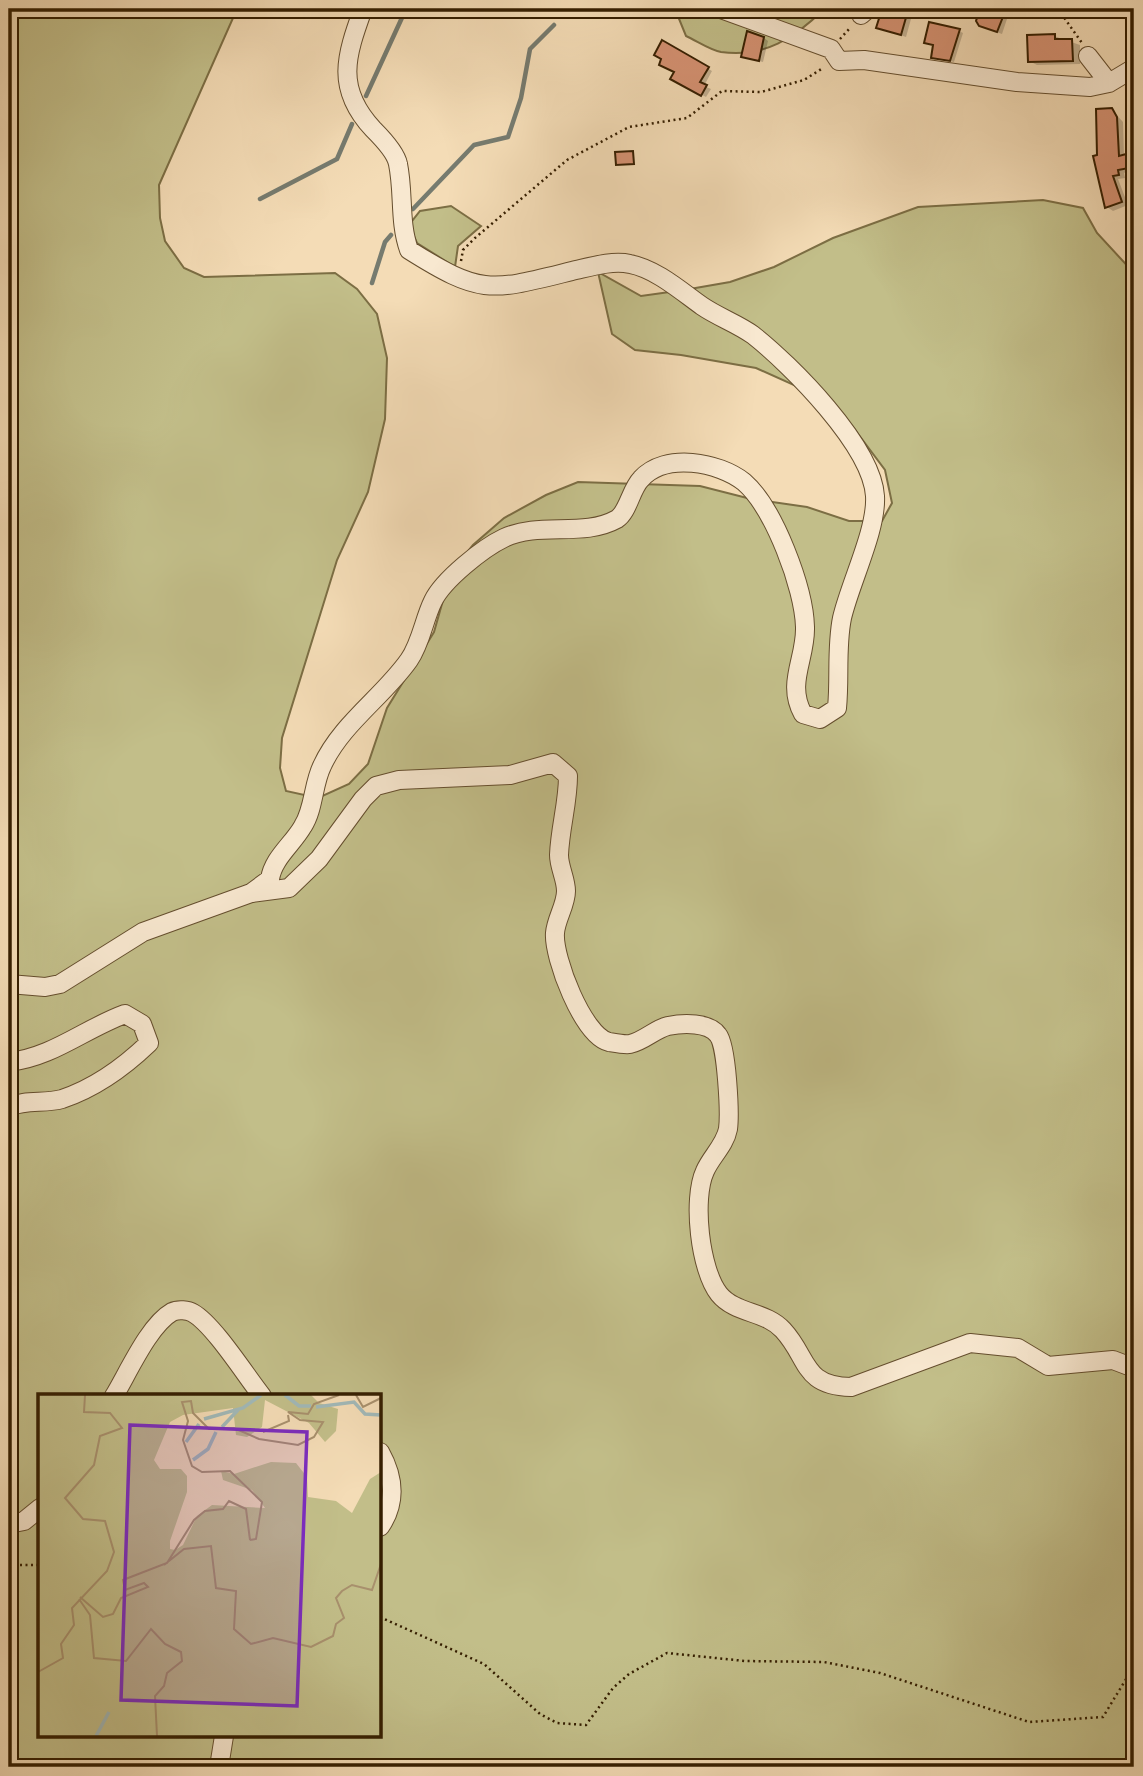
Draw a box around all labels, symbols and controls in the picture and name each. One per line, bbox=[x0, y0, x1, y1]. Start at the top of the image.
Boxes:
inset map bbox=[38, 1394, 382, 1738]

